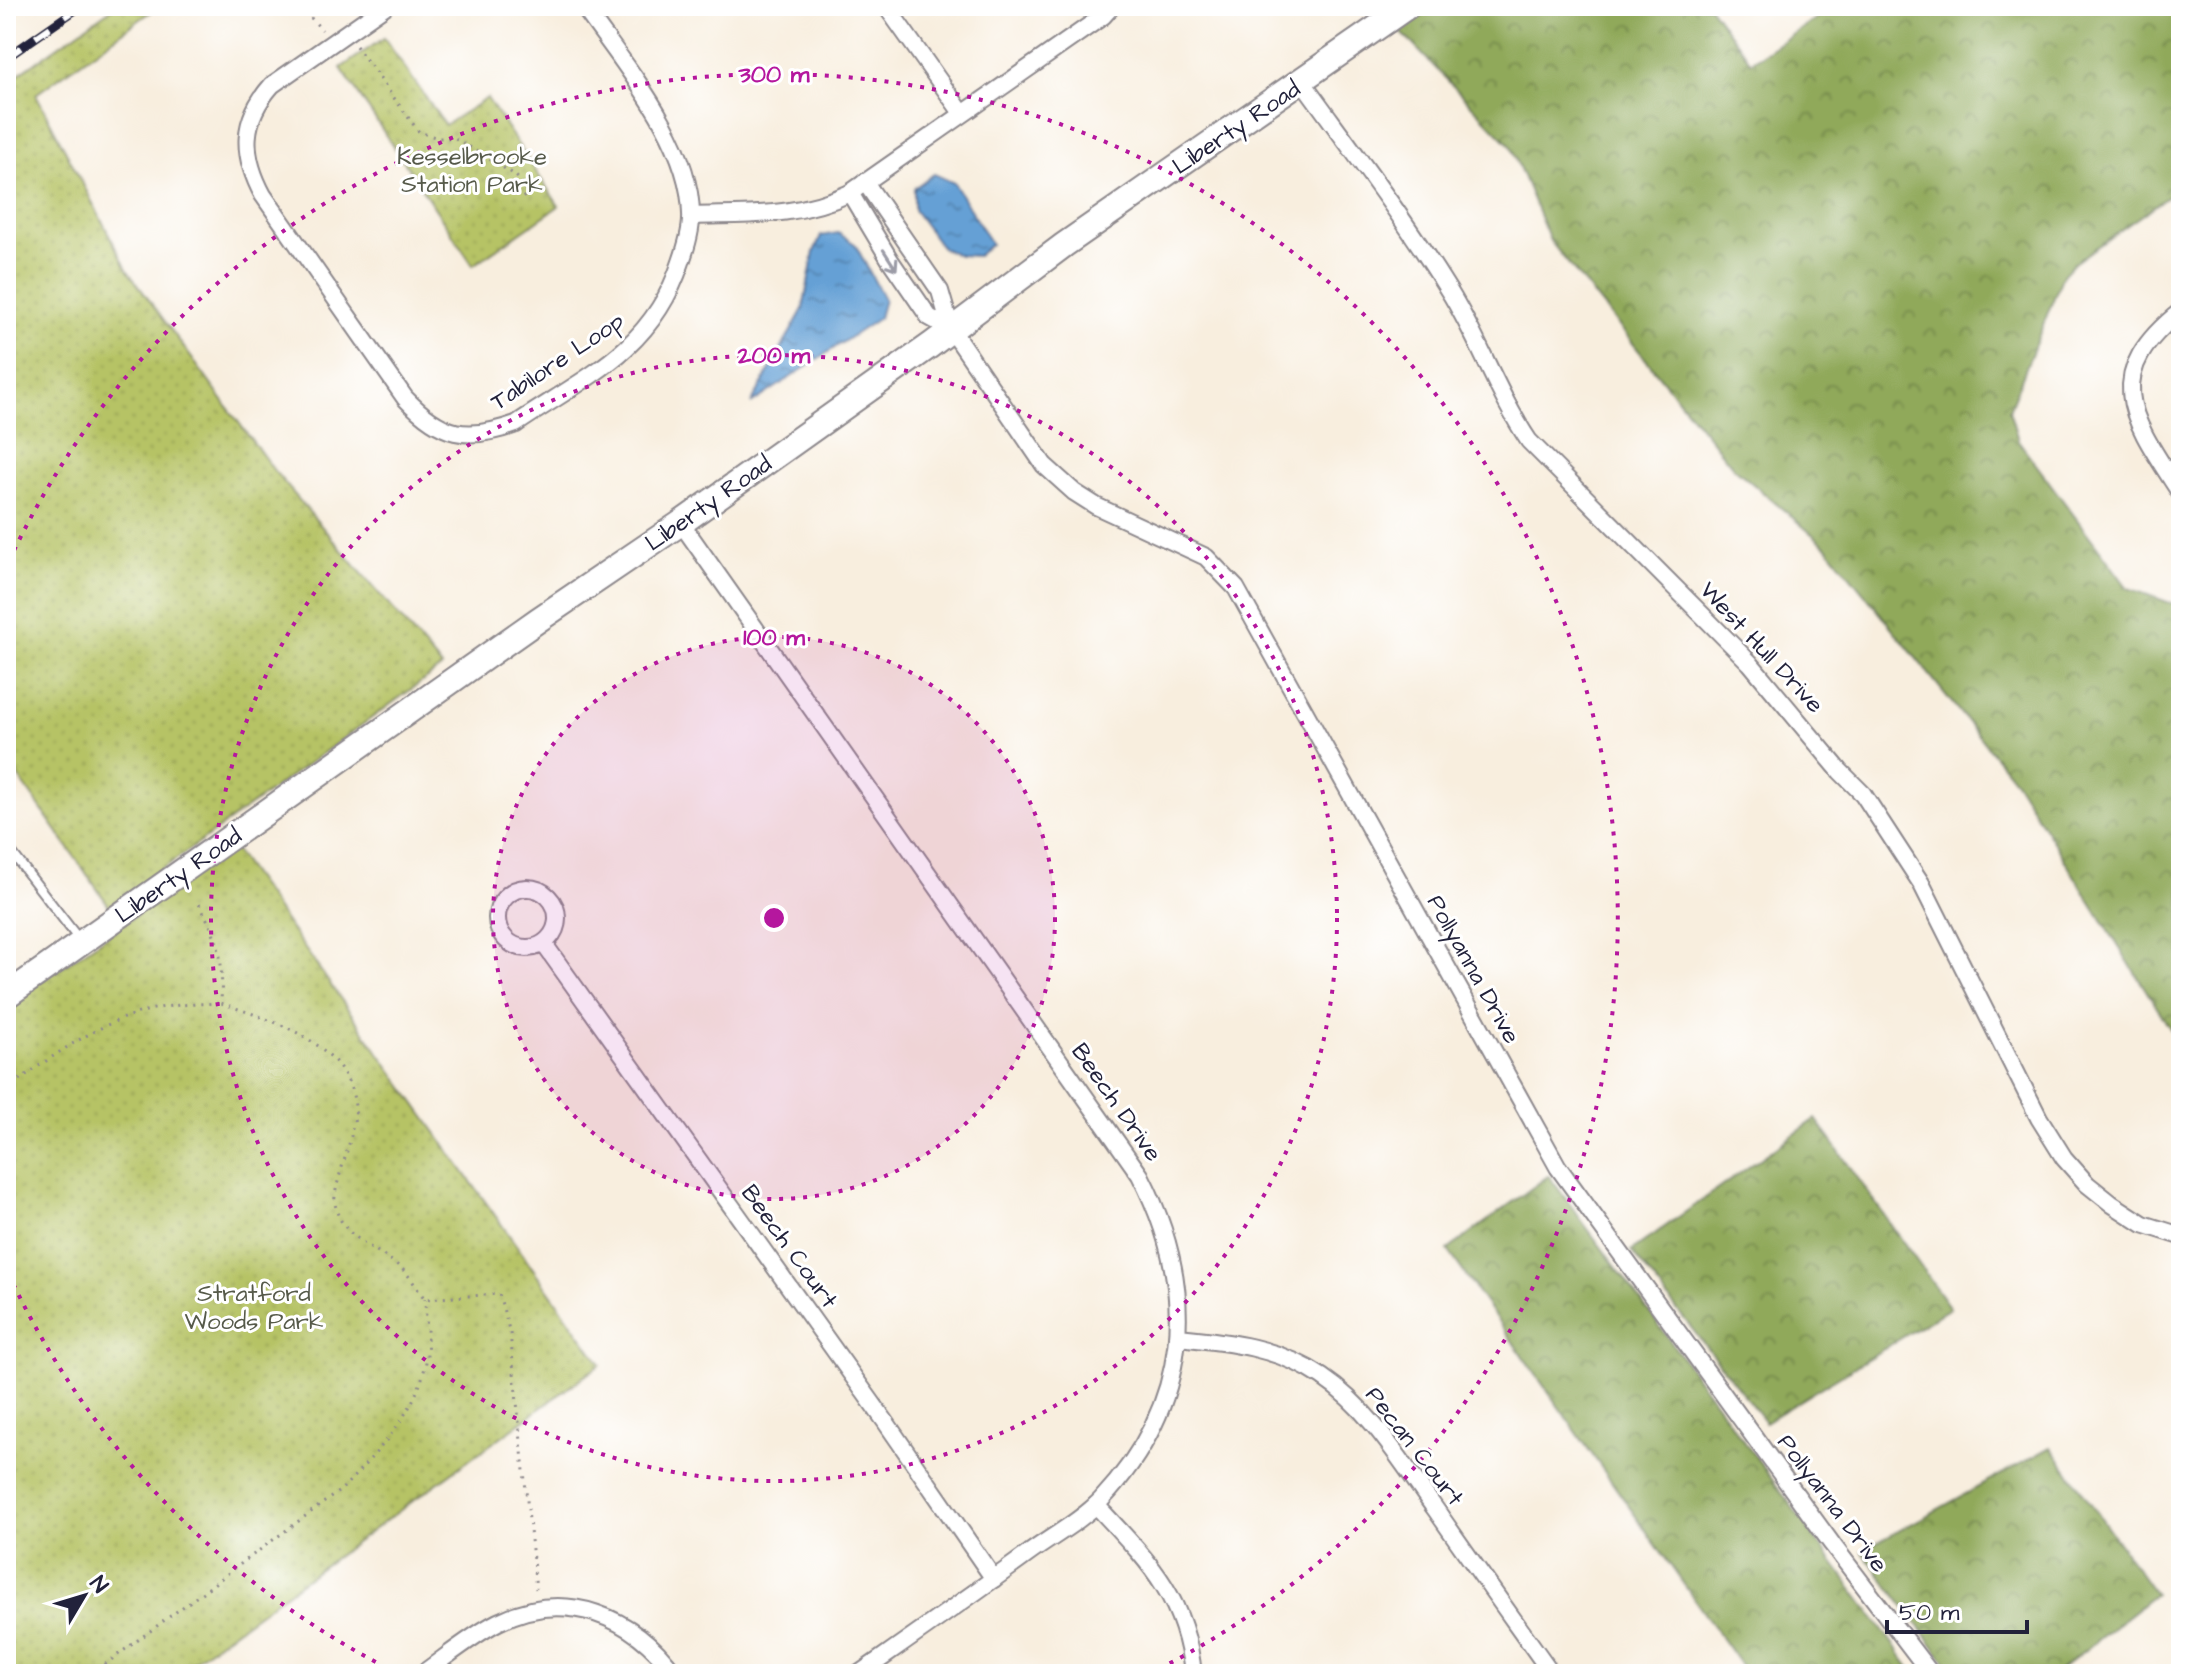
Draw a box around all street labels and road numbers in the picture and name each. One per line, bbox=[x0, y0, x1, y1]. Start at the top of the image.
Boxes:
street label: Liberty Road bbox=[1166, 72, 1308, 184]
street label: Tabilore Loop bbox=[484, 305, 631, 419]
street label: Liberty Road bbox=[638, 448, 779, 561]
street label: West Hull Drive bbox=[1691, 574, 1831, 721]
street label: Liberty Road bbox=[108, 820, 249, 933]
street label: Pollyanna Drive bbox=[1417, 889, 1528, 1051]
street label: Beech Drive bbox=[1063, 1036, 1170, 1169]
street label: Beech Court bbox=[733, 1178, 846, 1316]
street label: Pecan Court bbox=[1357, 1380, 1472, 1514]
street label: Pollyanna Drive bbox=[1768, 1427, 1896, 1581]

